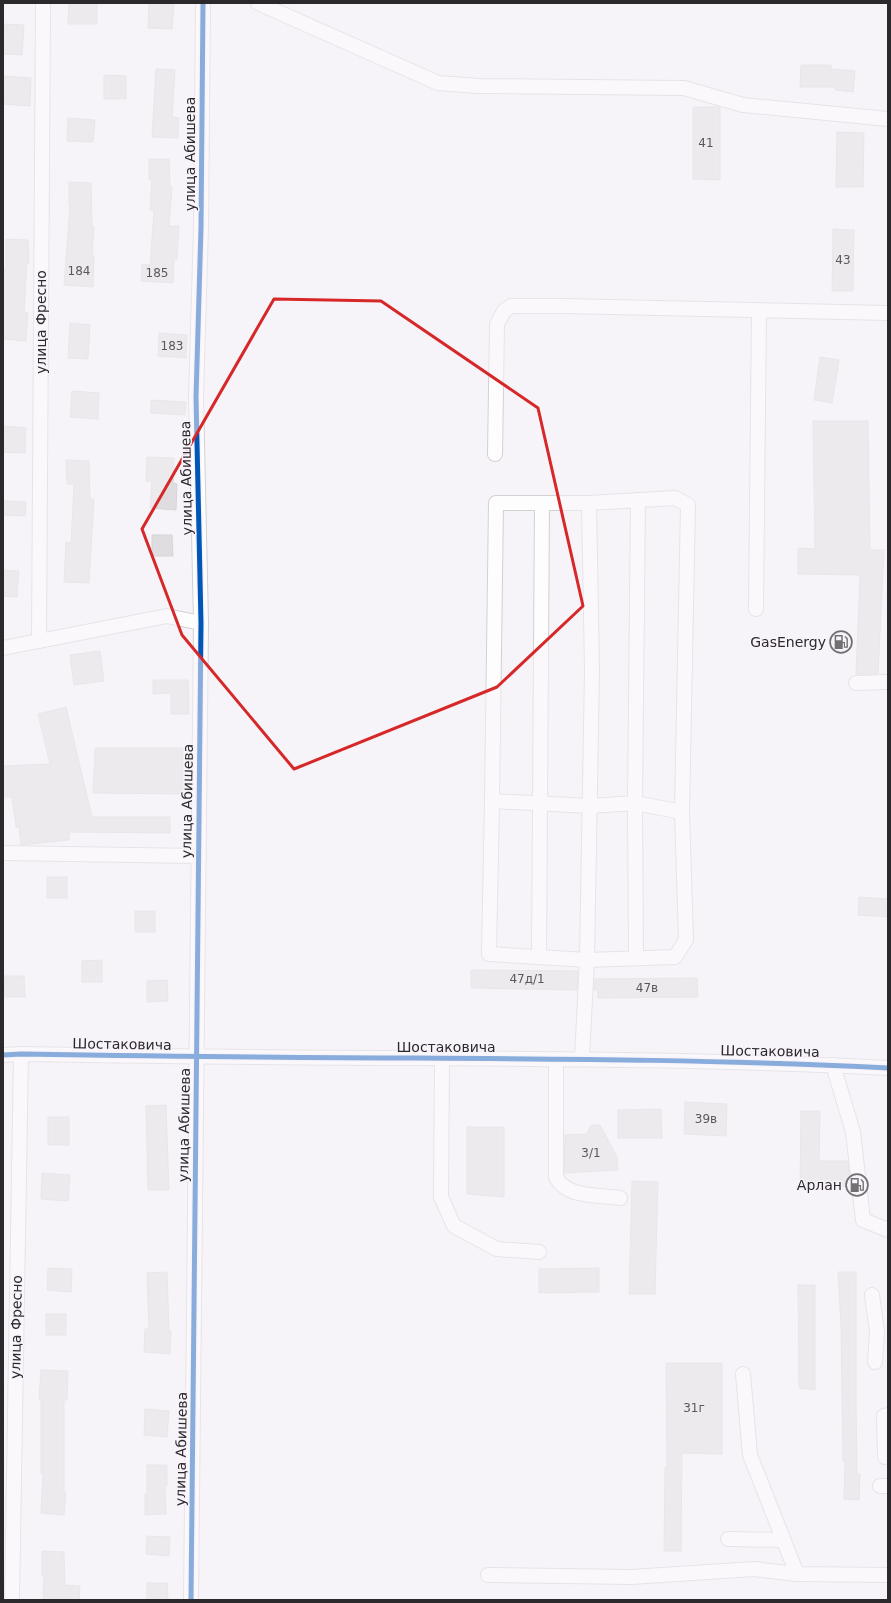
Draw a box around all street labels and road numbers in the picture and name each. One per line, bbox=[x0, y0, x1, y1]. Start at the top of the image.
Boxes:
street label: улица Абишева bbox=[182, 97, 198, 211]
street label: улица Фресно bbox=[33, 270, 49, 374]
street label: улица Абишева bbox=[177, 421, 195, 535]
street label: улица Абишева bbox=[178, 744, 196, 858]
street label: Шостаковича bbox=[72, 1035, 172, 1053]
street label: Шостаковича bbox=[396, 1039, 496, 1055]
street label: Шостаковича bbox=[720, 1042, 820, 1060]
street label: улица Абишева bbox=[175, 1068, 193, 1182]
street label: улица Фресно bbox=[7, 1275, 25, 1379]
street label: улица Абишева bbox=[172, 1392, 190, 1506]

